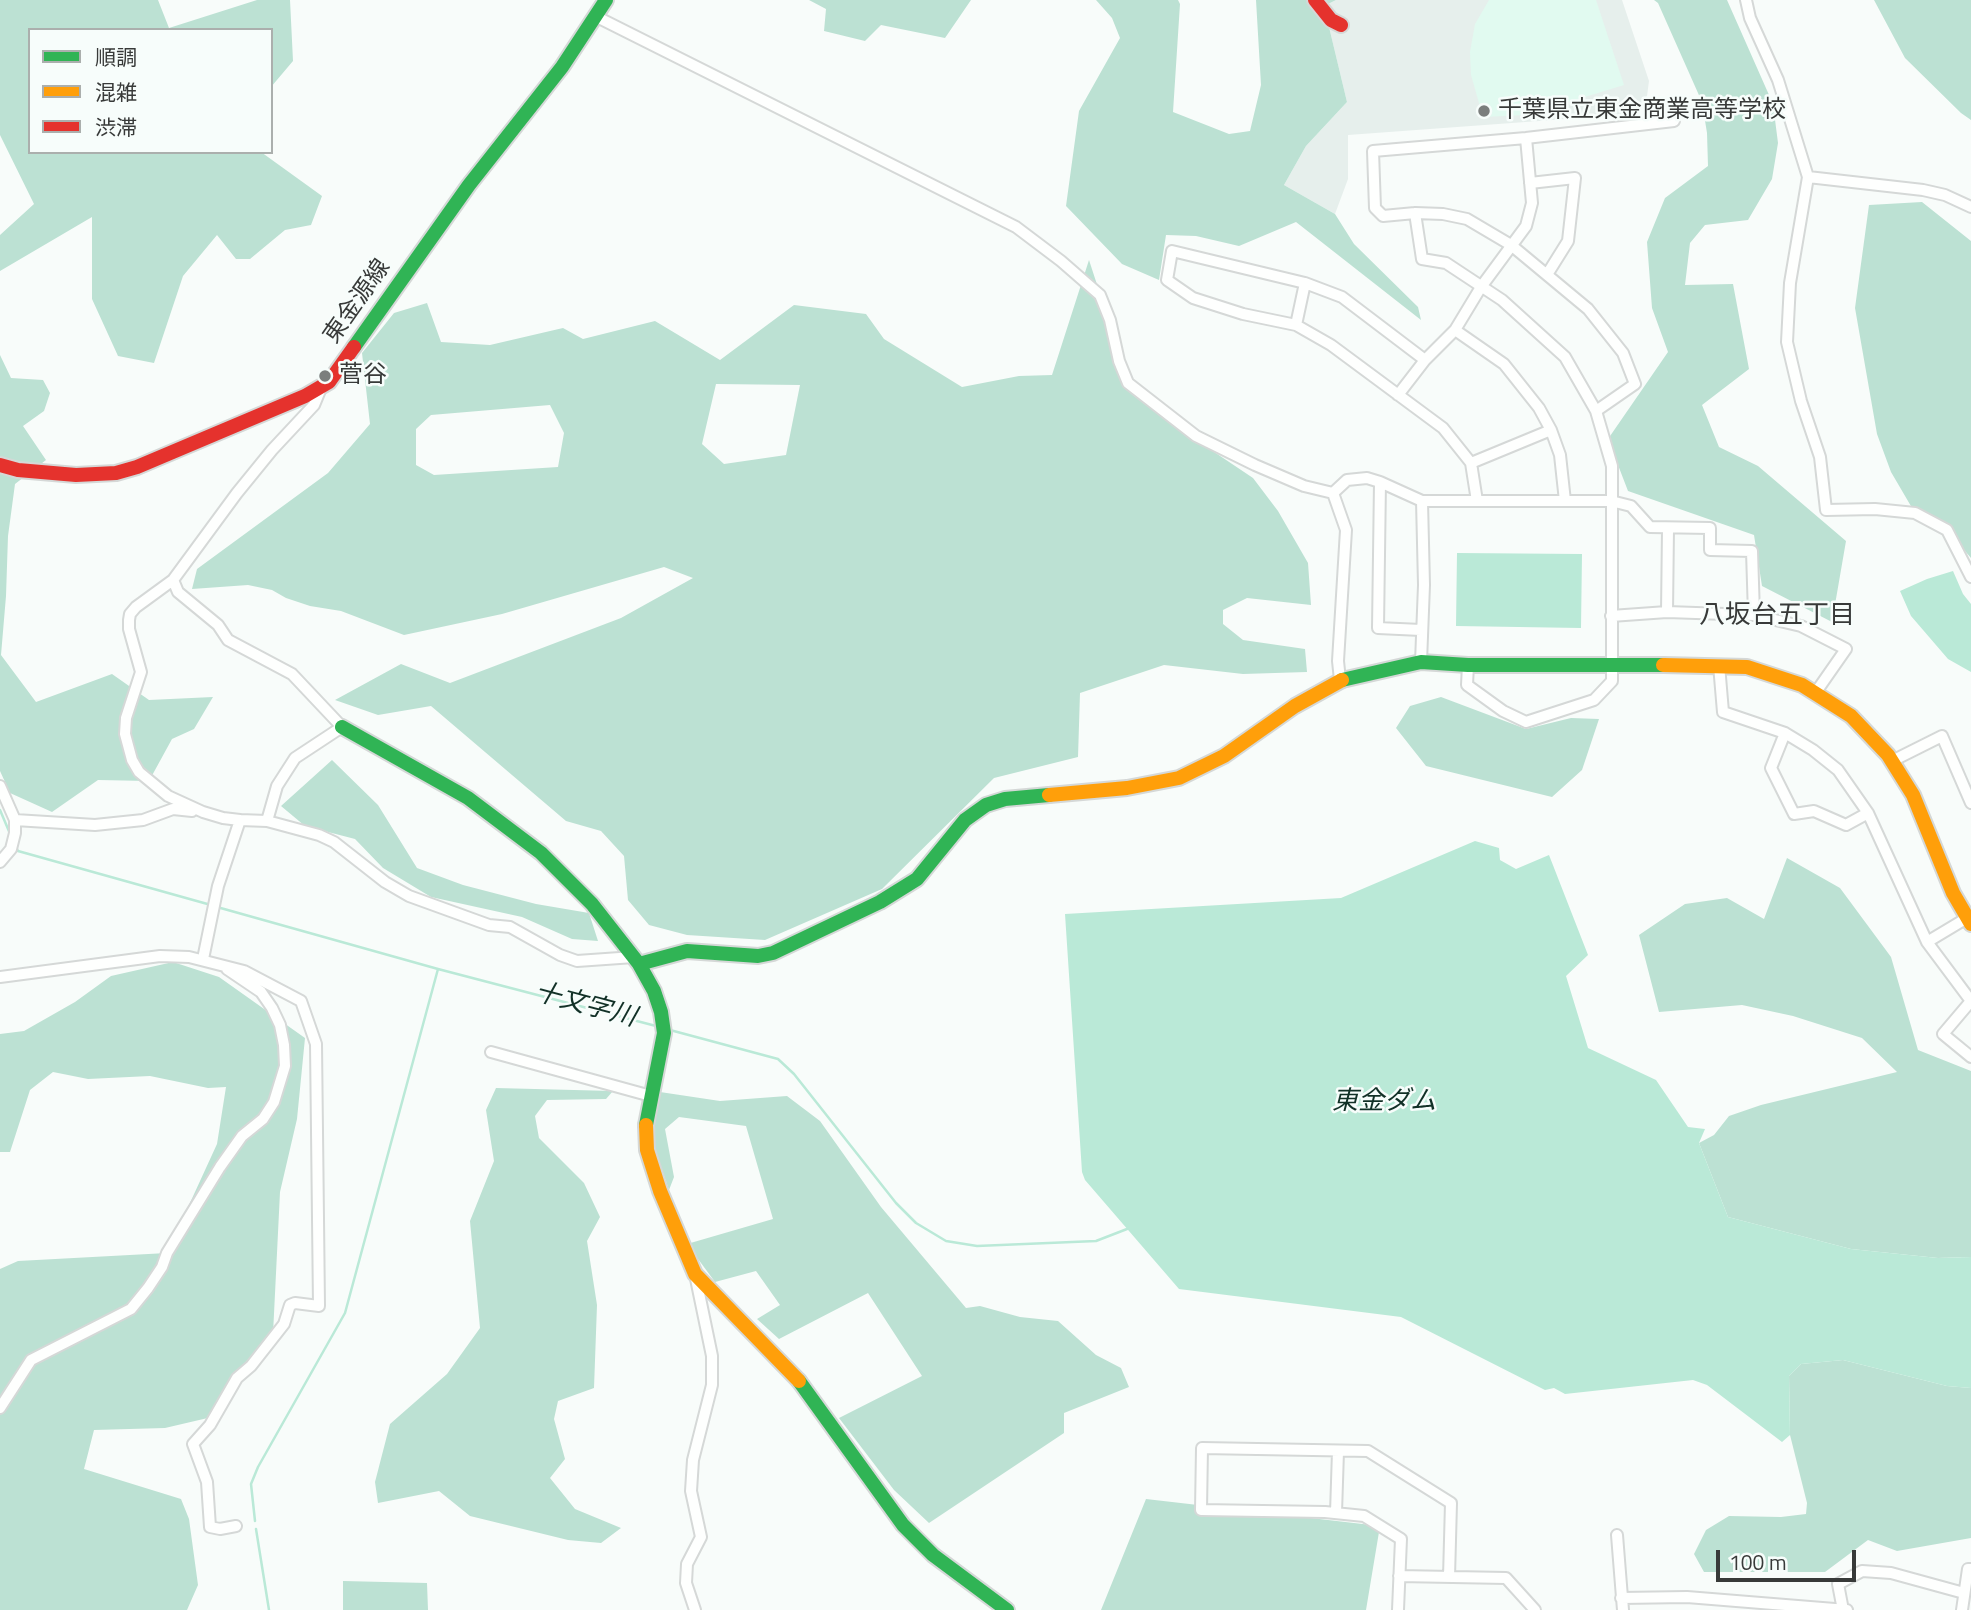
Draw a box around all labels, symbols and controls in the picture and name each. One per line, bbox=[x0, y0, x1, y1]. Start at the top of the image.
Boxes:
legend bbox=[28, 28, 273, 154]
text: 順調 bbox=[95, 41, 137, 73]
text: 混雑 bbox=[95, 76, 137, 108]
place label: 千葉県立東金商業高等学校 bbox=[1498, 97, 1786, 125]
marker: 千葉県立東金商業高等学校 bbox=[1476, 103, 1492, 119]
text: 渋滞 bbox=[95, 111, 137, 143]
street label: 東金源線 bbox=[319, 254, 397, 350]
place label: 菅谷 bbox=[339, 362, 387, 390]
marker: 菅谷 bbox=[317, 368, 333, 384]
district label: 八坂台五丁目 bbox=[1699, 601, 1855, 633]
water label: 十文字川 bbox=[531, 977, 639, 1035]
water label: 東金ダム bbox=[1332, 1087, 1436, 1119]
scale bar bbox=[1719, 1536, 1859, 1580]
text: 100 m bbox=[1729, 1546, 1786, 1578]

